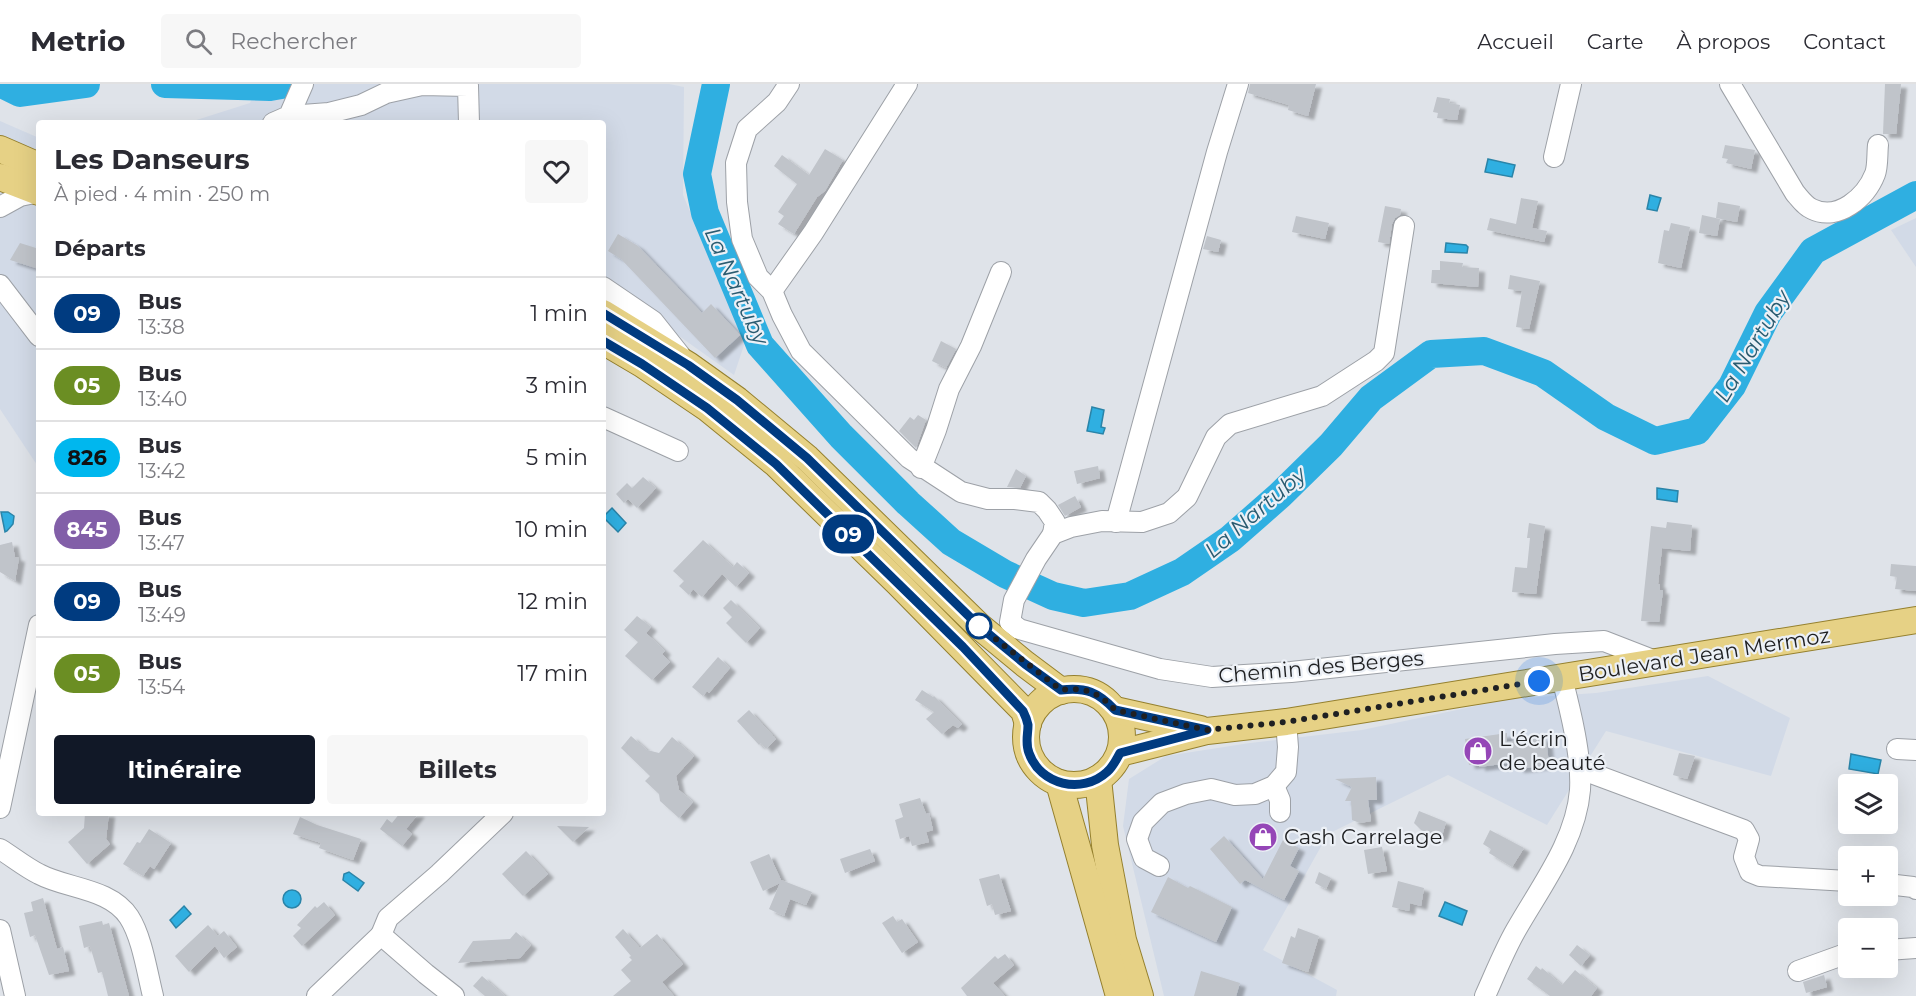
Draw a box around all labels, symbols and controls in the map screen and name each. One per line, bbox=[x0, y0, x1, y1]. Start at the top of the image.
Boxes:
search box bbox=[161, 14, 581, 68]
text: Metrio bbox=[30, 24, 125, 58]
icon: search bbox=[182, 25, 215, 58]
text: Rechercher bbox=[230, 28, 358, 55]
text: Accueil bbox=[1477, 29, 1554, 54]
text: Carte bbox=[1587, 29, 1643, 54]
text: À propos bbox=[1676, 29, 1770, 54]
text: Contact bbox=[1803, 29, 1886, 54]
button: heart bbox=[525, 140, 588, 203]
text: Les Danseurs bbox=[54, 142, 250, 176]
text: À pied · 4 min · 250 m bbox=[54, 182, 270, 206]
water label: La Nartuby bbox=[699, 223, 775, 351]
text: Départs bbox=[54, 235, 146, 262]
water label: La Nartuby bbox=[1708, 284, 1797, 407]
text: Bus bbox=[138, 288, 182, 315]
text: 1 min bbox=[530, 300, 588, 327]
text: 09 bbox=[73, 301, 101, 326]
text: 13:38 bbox=[138, 315, 185, 339]
text: Bus bbox=[138, 360, 182, 387]
text: 3 min bbox=[526, 372, 588, 399]
text: 05 bbox=[74, 373, 100, 398]
text: 13:40 bbox=[138, 387, 187, 411]
text: Bus bbox=[138, 432, 182, 459]
text: 5 min bbox=[526, 444, 588, 471]
text: 826 bbox=[67, 445, 107, 470]
text: 13:42 bbox=[138, 459, 185, 483]
water label: La Nartuby bbox=[1199, 460, 1313, 564]
text: Bus bbox=[138, 504, 182, 531]
line badge: 09 bbox=[821, 514, 875, 554]
text: 10 min bbox=[516, 516, 588, 543]
text: 845 bbox=[67, 517, 107, 542]
text: 09 bbox=[834, 522, 862, 547]
text: 13:47 bbox=[138, 531, 185, 555]
text: Bus bbox=[138, 576, 182, 603]
text: 12 min bbox=[518, 588, 588, 615]
text: 09 bbox=[73, 589, 101, 614]
text: 13:49 bbox=[138, 603, 186, 627]
unlabelled marker bbox=[966, 613, 992, 639]
street label: Boulevard Jean Mermoz bbox=[1576, 622, 1832, 687]
street label: Chemin des Berges bbox=[1217, 645, 1425, 688]
text: Bus bbox=[138, 648, 182, 675]
text: 17 min bbox=[517, 660, 588, 687]
text: 05 bbox=[74, 661, 100, 686]
your location bbox=[1524, 666, 1554, 696]
text: 13:54 bbox=[138, 675, 185, 699]
place label: L'écrin de beauté bbox=[1499, 726, 1605, 775]
button: Itinéraire bbox=[54, 735, 315, 804]
button: Billets bbox=[327, 735, 588, 804]
shop icon: L'écrin de beauté bbox=[1462, 735, 1494, 767]
map controls bbox=[1838, 774, 1898, 978]
button: layers bbox=[1838, 774, 1898, 834]
shop icon: Cash Carrelage bbox=[1247, 821, 1279, 853]
place label: Cash Carrelage bbox=[1284, 824, 1442, 849]
button: + bbox=[1838, 846, 1898, 906]
button: − bbox=[1838, 918, 1898, 978]

